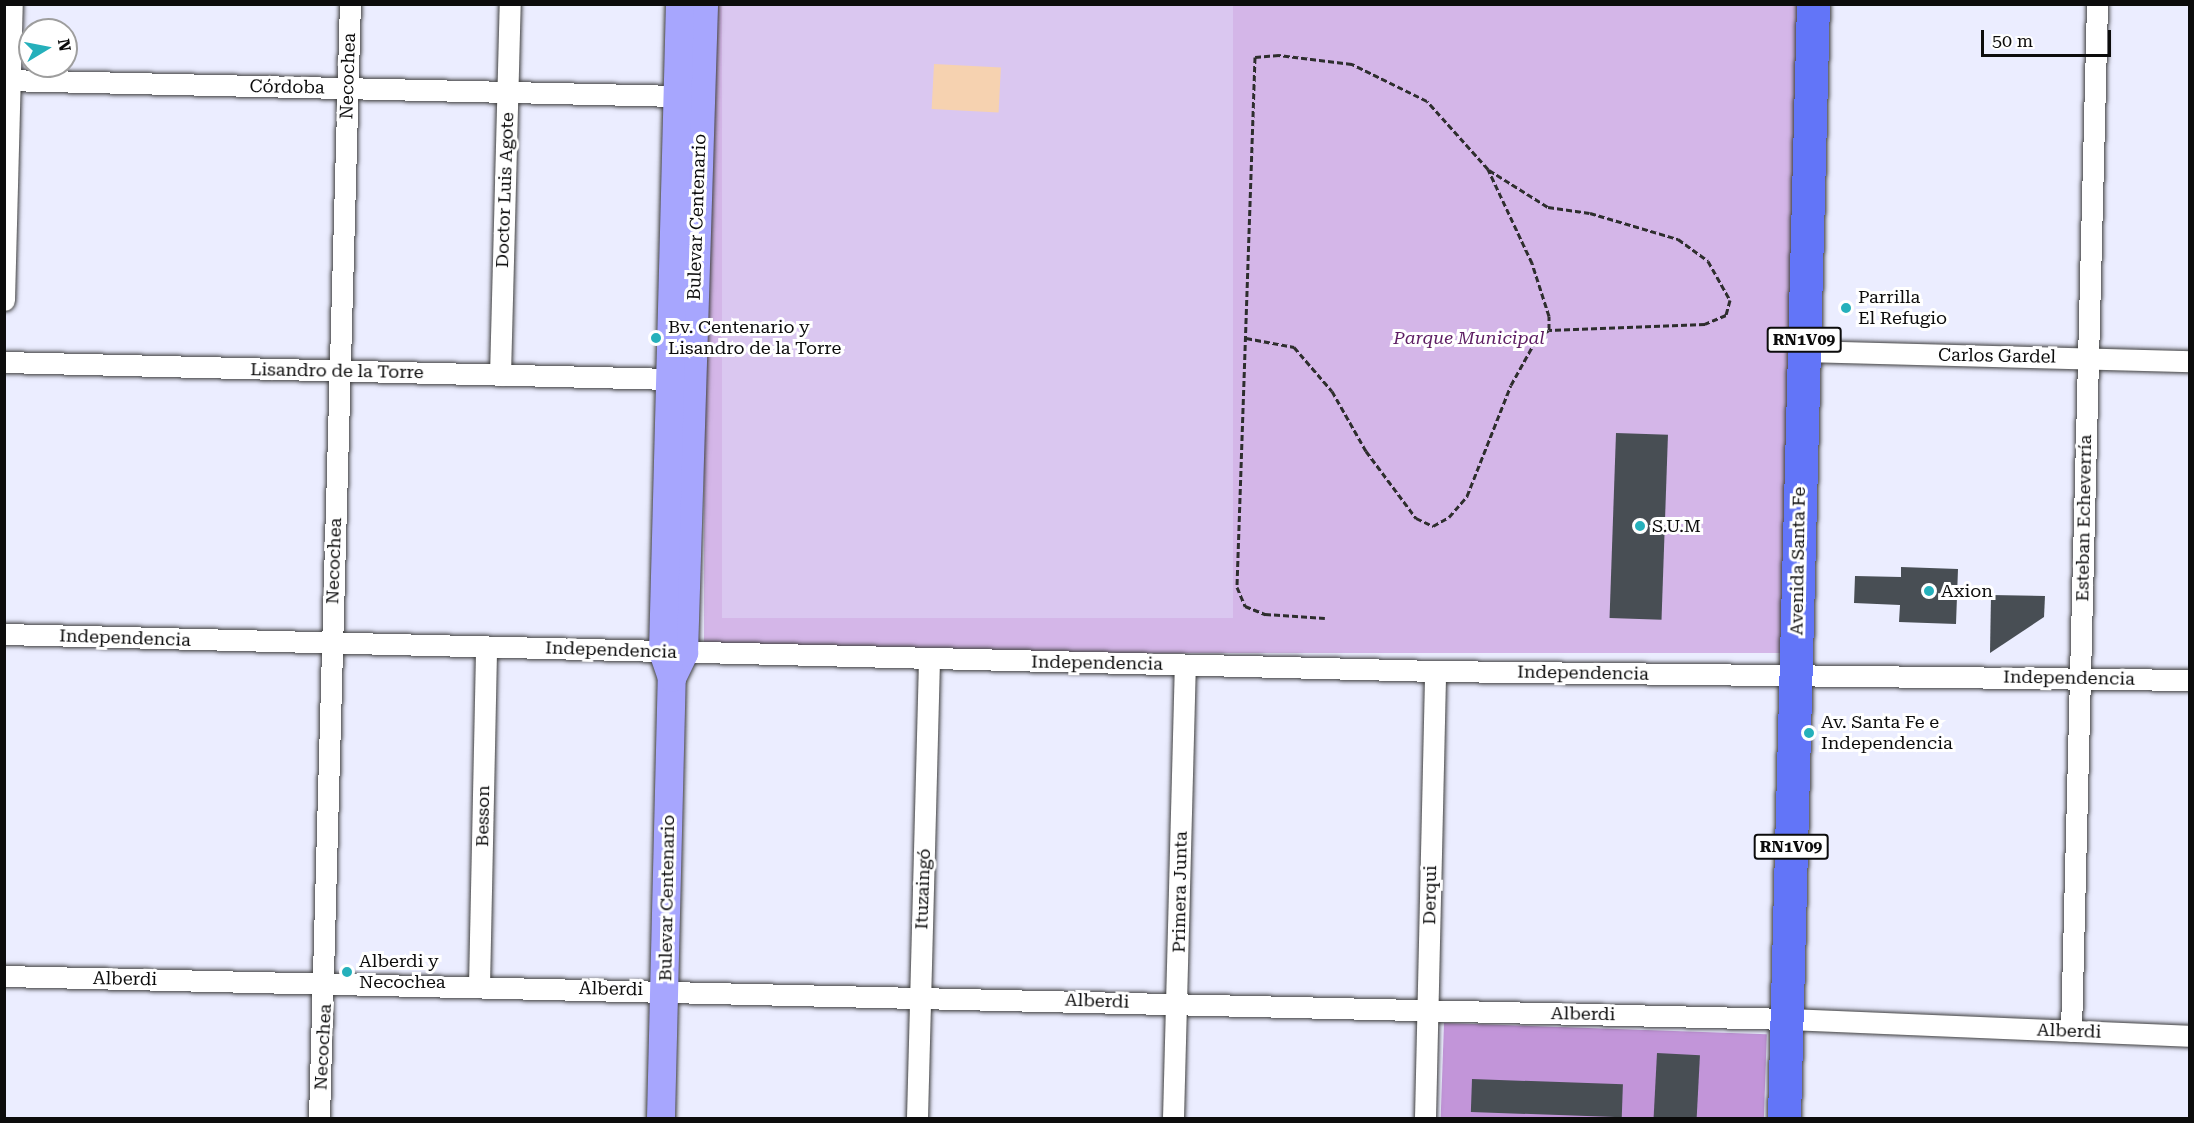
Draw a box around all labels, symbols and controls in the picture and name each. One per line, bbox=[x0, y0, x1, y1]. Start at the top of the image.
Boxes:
north arrow bbox=[18, 18, 78, 78]
scale bar bbox=[1984, 18, 2114, 56]
text: 50 m bbox=[1992, 30, 2033, 51]
street label: Necochea bbox=[336, 32, 360, 120]
text: N bbox=[54, 37, 75, 53]
street label: Córdoba bbox=[249, 76, 325, 98]
street label: Doctor Luis Agote bbox=[491, 112, 519, 268]
street label: Bulevar Centenario bbox=[683, 133, 711, 301]
place label: Parrilla El Refugio bbox=[1858, 287, 1947, 330]
marker: Parrilla El Refugio bbox=[1839, 301, 1853, 315]
place label: Bv. Centenario y Lisandro de la Torre bbox=[668, 317, 841, 360]
park label: Parque Municipal bbox=[1393, 327, 1545, 349]
road number: RN1V09 bbox=[1766, 327, 1842, 353]
marker: Bv. Centenario y Lisandro de la Torre bbox=[649, 331, 663, 345]
street label: Carlos Gardel bbox=[1938, 344, 2056, 368]
street label: Lisandro de la Torre bbox=[250, 359, 424, 383]
street label: Esteban Echeverría bbox=[2072, 434, 2096, 602]
street label: Avenida Santa Fe bbox=[1786, 486, 1810, 636]
place label: S.U.M bbox=[1652, 515, 1701, 537]
street label: Necochea bbox=[322, 517, 346, 605]
marker: S.U.M bbox=[1633, 519, 1647, 533]
place label: Axion bbox=[1941, 580, 1993, 602]
marker: Axion bbox=[1922, 584, 1936, 598]
street label: Independencia bbox=[59, 625, 191, 651]
street label: Independencia bbox=[545, 637, 677, 663]
street label: Independencia bbox=[1031, 651, 1163, 675]
street label: Independencia bbox=[1517, 661, 1649, 685]
street label: Independencia bbox=[2003, 666, 2135, 690]
place label: Av. Santa Fe e Independencia bbox=[1821, 712, 1953, 754]
marker: Av. Santa Fe e Independencia bbox=[1802, 726, 1816, 740]
street label: Besson bbox=[472, 785, 494, 847]
street label: Bulevar Centenario bbox=[655, 815, 679, 981]
street label: Primera Junta bbox=[1168, 831, 1192, 953]
road number: RN1V09 bbox=[1754, 834, 1828, 860]
street label: Ituzaingó bbox=[911, 848, 935, 930]
street label: Derqui bbox=[1419, 865, 1441, 925]
place label: Alberdi y Necochea bbox=[359, 951, 446, 994]
marker: Alberdi y Necochea bbox=[340, 965, 354, 979]
street label: Alberdi bbox=[93, 968, 157, 990]
street label: Alberdi bbox=[579, 978, 643, 1000]
street label: Alberdi bbox=[1064, 989, 1130, 1013]
street label: Necochea bbox=[310, 1003, 336, 1091]
street label: Alberdi bbox=[1551, 1003, 1615, 1025]
street label: Alberdi bbox=[2036, 1019, 2102, 1043]

